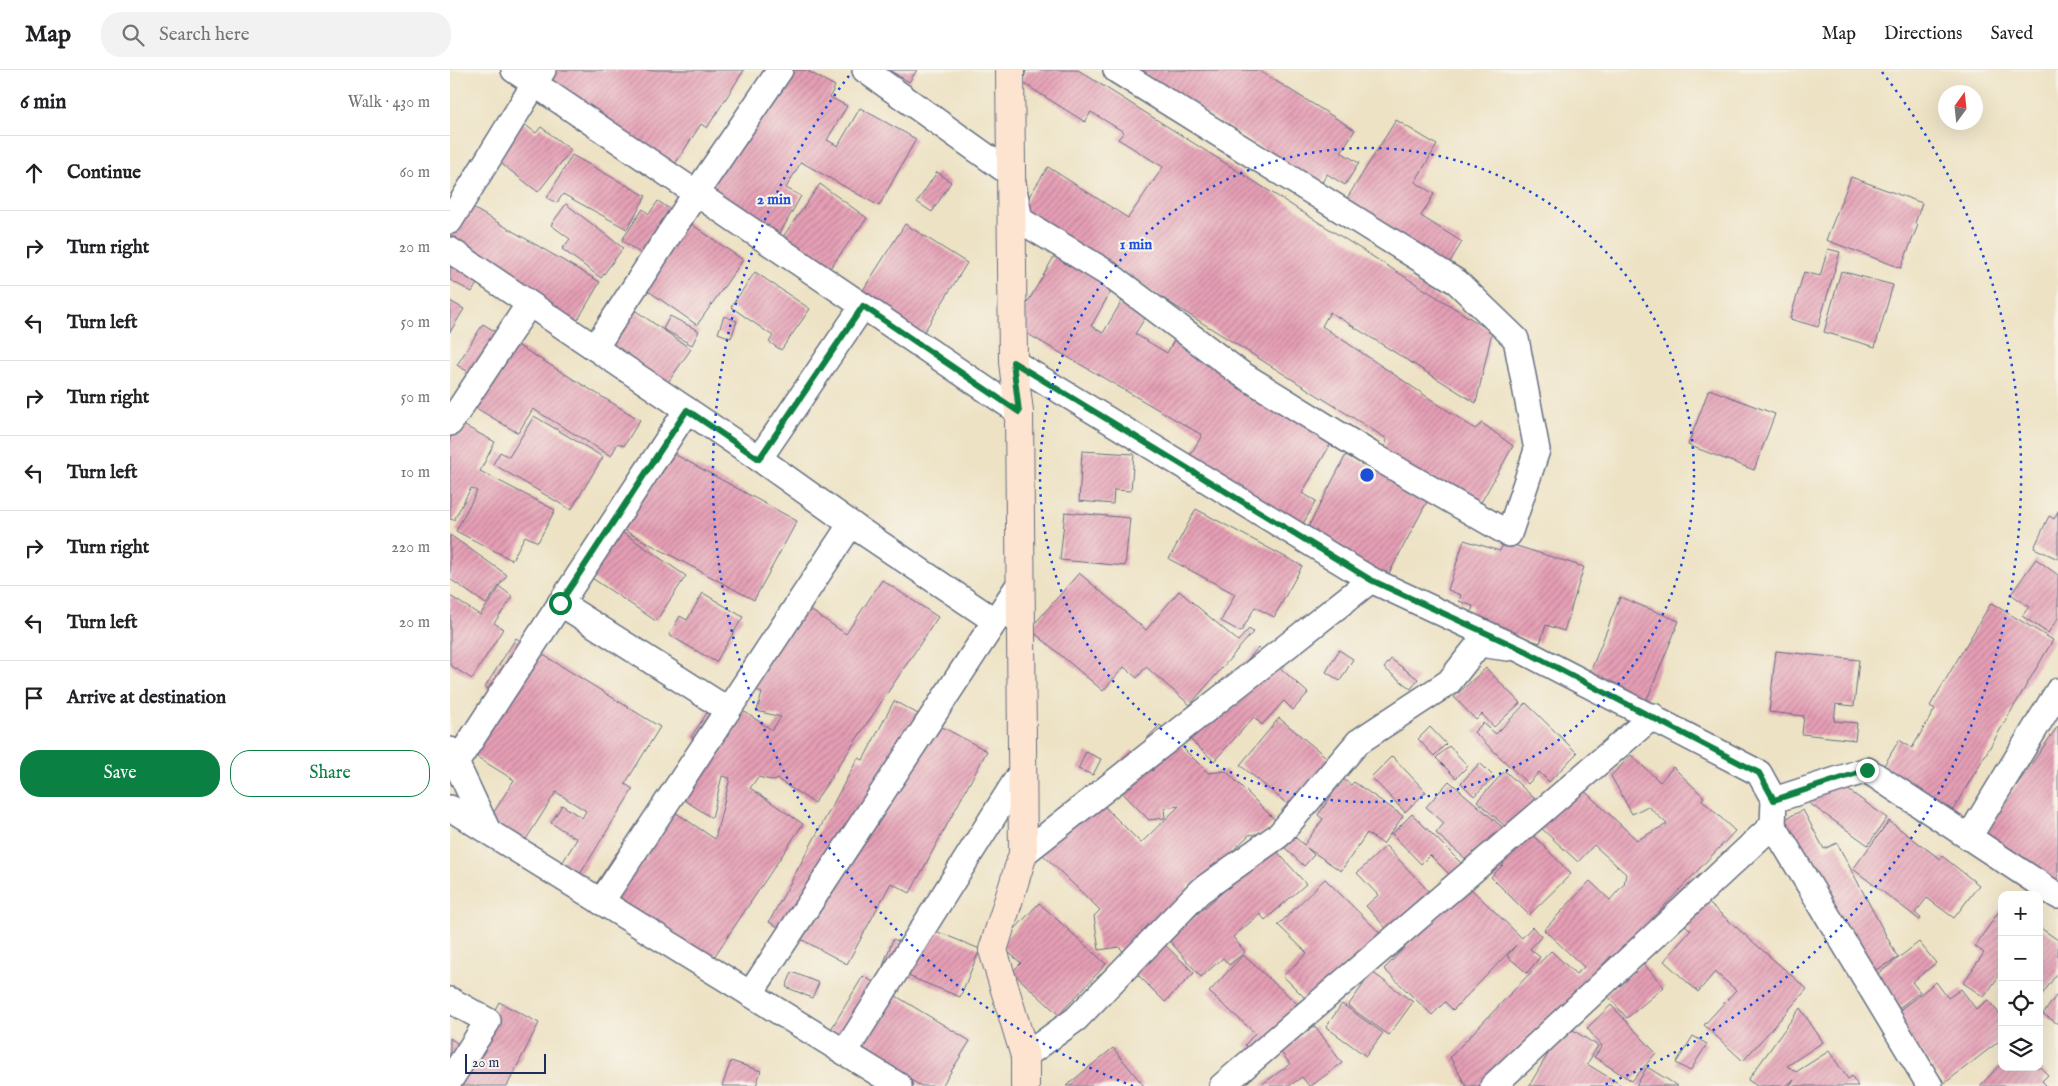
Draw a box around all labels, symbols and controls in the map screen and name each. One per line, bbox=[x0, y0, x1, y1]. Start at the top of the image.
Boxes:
search box bbox=[101, 12, 451, 57]
text: Map bbox=[25, 19, 71, 50]
icon: search bbox=[119, 21, 147, 49]
text: Search here bbox=[159, 23, 250, 47]
text: Map bbox=[1822, 23, 1856, 46]
text: Directions bbox=[1884, 23, 1962, 46]
text: Saved bbox=[1990, 23, 2033, 46]
north arrow bbox=[1938, 85, 1983, 130]
text: 6 min bbox=[20, 89, 66, 116]
text: Walk · 430 m bbox=[348, 93, 430, 113]
icon: ahead bbox=[20, 159, 48, 187]
text: Continue bbox=[67, 161, 141, 185]
text: 60 m bbox=[400, 163, 430, 183]
text: 2 min bbox=[757, 190, 791, 209]
icon: right bbox=[20, 234, 48, 262]
text: 1 min bbox=[1120, 235, 1152, 254]
text: Turn right bbox=[67, 236, 149, 260]
text: 20 m bbox=[399, 238, 430, 258]
icon: left bbox=[20, 309, 48, 337]
text: Turn left bbox=[67, 311, 138, 335]
text: 50 m bbox=[401, 313, 430, 333]
icon: right bbox=[20, 384, 48, 412]
text: Turn right bbox=[67, 386, 149, 410]
text: 50 m bbox=[401, 388, 430, 408]
icon: left bbox=[20, 459, 48, 487]
text: Turn left bbox=[67, 461, 138, 485]
text: 10 m bbox=[400, 463, 430, 483]
centre of rings bbox=[1358, 466, 1376, 484]
icon: right bbox=[20, 534, 48, 562]
text: Turn right bbox=[67, 536, 149, 560]
text: 220 m bbox=[391, 538, 430, 558]
route start bbox=[549, 592, 572, 615]
icon: left bbox=[20, 609, 48, 637]
text: Turn left bbox=[67, 611, 138, 635]
text: 20 m bbox=[399, 613, 430, 633]
icon: arrive bbox=[20, 684, 48, 712]
text: Arrive at destination bbox=[67, 686, 226, 710]
button: Save bbox=[20, 750, 220, 797]
button: Share bbox=[230, 750, 430, 797]
route end bbox=[1856, 759, 1879, 782]
map controls bbox=[1998, 891, 2043, 1071]
button: + bbox=[1998, 891, 2043, 936]
button: − bbox=[1998, 936, 2043, 981]
button: locate bbox=[1998, 981, 2043, 1026]
button: layers bbox=[1998, 1026, 2043, 1071]
scale bar bbox=[465, 1051, 546, 1074]
text: 20 m bbox=[472, 1054, 499, 1072]

